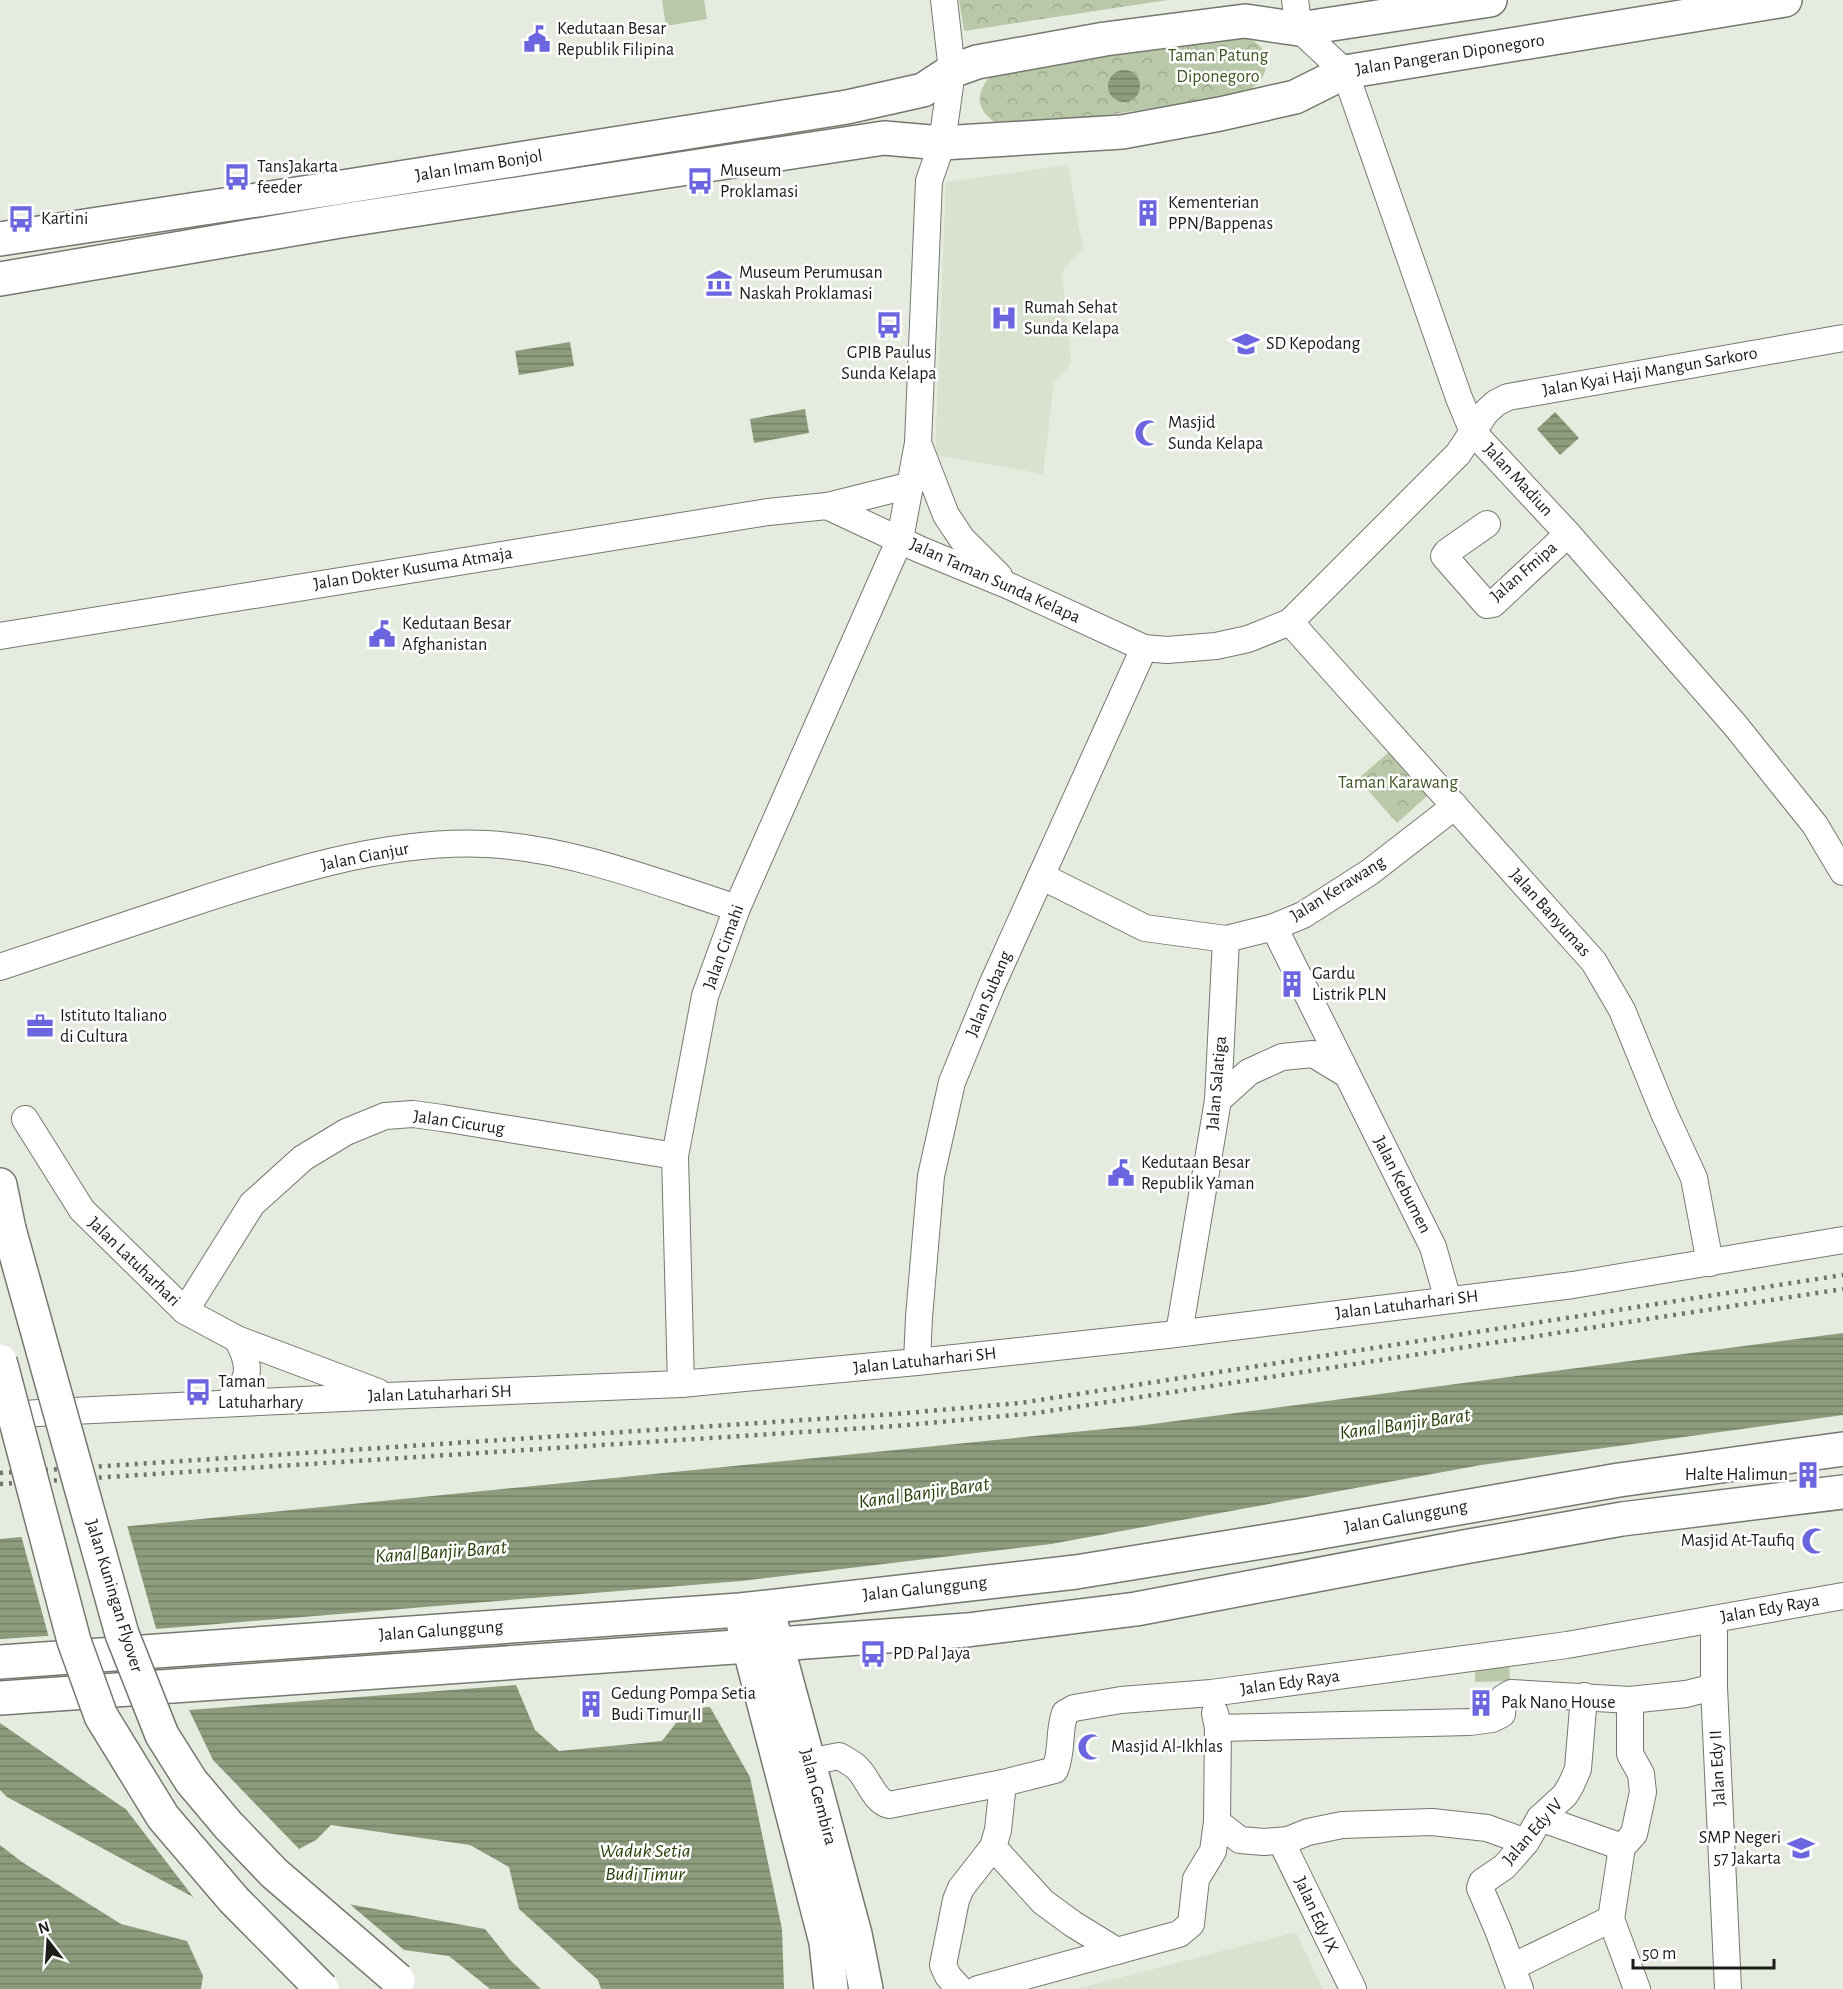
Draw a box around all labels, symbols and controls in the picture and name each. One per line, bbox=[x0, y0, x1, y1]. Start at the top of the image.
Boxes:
place label: Kedutaan Besar Republik Filipina bbox=[557, 20, 674, 59]
public building icon: Kedutaan Besar Republik Filipina bbox=[522, 24, 552, 54]
street label: Jalan Pangeran Diponegoro bbox=[1354, 31, 1546, 79]
park label: Taman Patung Diponegoro bbox=[1168, 47, 1269, 86]
street label: Jalan Imam Bonjol bbox=[414, 147, 544, 185]
place label: TansJakarta feeder bbox=[257, 158, 338, 197]
bus stop icon: TansJakarta feeder bbox=[222, 162, 252, 192]
place label: Museum Proklamasi bbox=[720, 162, 798, 201]
bus stop icon: Museum Proklamasi bbox=[685, 166, 715, 196]
place label: Kementerian PPN/Bappenas bbox=[1168, 194, 1273, 233]
building icon: Kementerian PPN/Bappenas bbox=[1133, 198, 1163, 228]
bus stop icon: Kartini bbox=[6, 204, 36, 234]
place label: Kartini bbox=[41, 210, 88, 228]
place label: Museum Perumusan Naskah Proklamasi bbox=[739, 264, 883, 303]
museum icon: Museum Perumusan Naskah Proklamasi bbox=[704, 268, 734, 298]
place label: Rumah Sehat Sunda Kelapa bbox=[1024, 299, 1119, 338]
hospital icon: Rumah Sehat Sunda Kelapa bbox=[989, 303, 1019, 333]
bus stop icon: GPIB Paulus Sunda Kelapa bbox=[874, 310, 904, 340]
school or university icon: SD Kepodang bbox=[1231, 329, 1261, 359]
place label: SD Kepodang bbox=[1266, 335, 1361, 353]
place label: GPIB Paulus Sunda Kelapa bbox=[841, 344, 937, 383]
street label: Jalan Kyai Haji Mangun Sarkoro bbox=[1541, 344, 1759, 400]
place label: Masjid Sunda Kelapa bbox=[1168, 414, 1263, 453]
mosque icon: Masjid Sunda Kelapa bbox=[1133, 418, 1163, 448]
street label: Jalan Madiun bbox=[1480, 440, 1556, 520]
street label: Jalan Taman Sunda Kelapa bbox=[907, 535, 1083, 627]
street label: Jalan Fmipa bbox=[1487, 538, 1561, 606]
street label: Jalan Dokter Kusuma Atmaja bbox=[312, 544, 514, 594]
place label: Kedutaan Besar Afghanistan bbox=[402, 615, 511, 654]
public building icon: Kedutaan Besar Afghanistan bbox=[367, 619, 397, 649]
park label: Taman Karawang bbox=[1338, 774, 1458, 792]
street label: Jalan Cianjur bbox=[320, 840, 411, 874]
street label: Jalan Kerawang bbox=[1287, 853, 1389, 925]
street label: Jalan Banyumas bbox=[1506, 866, 1594, 960]
street label: Jalan Cimahi bbox=[700, 902, 748, 992]
street label: Jalan Subang bbox=[963, 948, 1015, 1040]
place label: Gardu Listrik PLN bbox=[1312, 965, 1387, 1004]
building icon: Gardu Listrik PLN bbox=[1277, 969, 1307, 999]
place label: Istituto Italiano di Cultura bbox=[60, 1007, 167, 1046]
office icon: Istituto Italiano di Cultura bbox=[25, 1011, 55, 1041]
street label: Jalan Salatiga bbox=[1204, 1035, 1230, 1131]
street label: Jalan Cicurug bbox=[412, 1108, 506, 1138]
street label: Jalan Kebumen bbox=[1370, 1134, 1434, 1236]
place label: Kedutaan Besar Republik Yaman bbox=[1141, 1154, 1255, 1193]
public building icon: Kedutaan Besar Republik Yaman bbox=[1106, 1158, 1136, 1188]
street label: Jalan Latuharhari bbox=[85, 1214, 183, 1310]
street label: Jalan Latuharhari SH bbox=[1335, 1287, 1479, 1323]
street label: Jalan Latuharhari SH bbox=[853, 1345, 997, 1377]
place label: Taman Latuharhary bbox=[218, 1373, 304, 1412]
bus stop icon: Taman Latuharhary bbox=[183, 1377, 213, 1407]
street label: Jalan Latuharhari SH bbox=[368, 1382, 512, 1406]
water label: Kanal Banjir Barat bbox=[1338, 1405, 1472, 1443]
building icon: Halte Halimun bbox=[1793, 1460, 1823, 1490]
place label: Halte Halimun bbox=[1685, 1466, 1788, 1484]
water label: Kanal Banjir Barat bbox=[857, 1474, 991, 1512]
street label: Jalan Galunggung bbox=[1343, 1497, 1469, 1537]
street label: Jalan Kuningan Flyover bbox=[82, 1518, 146, 1675]
mosque icon: Masjid At-Taufiq bbox=[1800, 1526, 1830, 1556]
place label: Masjid At-Taufiq bbox=[1681, 1532, 1795, 1550]
water label: Kanal Banjir Barat bbox=[374, 1537, 508, 1567]
street label: Jalan Galunggung bbox=[862, 1574, 988, 1604]
street label: Jalan Edy Raya bbox=[1719, 1591, 1821, 1627]
street label: Jalan Galunggung bbox=[378, 1618, 504, 1644]
bus stop icon: PD Pal Jaya bbox=[858, 1639, 888, 1669]
place label: PD Pal Jaya bbox=[893, 1645, 971, 1663]
street label: Jalan Edy Raya bbox=[1239, 1667, 1341, 1699]
place label: Gedung Pompa Setia Budi Timur II bbox=[611, 1685, 756, 1724]
building icon: Pak Nano House bbox=[1466, 1688, 1496, 1718]
building icon: Gedung Pompa Setia Budi Timur II bbox=[576, 1689, 606, 1719]
place label: Pak Nano House bbox=[1501, 1694, 1615, 1712]
street label: Jalan Edy II bbox=[1707, 1729, 1729, 1807]
mosque icon: Masjid Al-Ikhlas bbox=[1076, 1732, 1106, 1762]
place label: Masjid Al-Ikhlas bbox=[1111, 1738, 1223, 1756]
street label: Jalan Gembira bbox=[796, 1747, 840, 1847]
street label: Jalan Edy IV bbox=[1500, 1795, 1567, 1869]
place label: SMP Negeri 57 Jakarta bbox=[1699, 1829, 1781, 1868]
school or university icon: SMP Negeri 57 Jakarta bbox=[1786, 1833, 1816, 1863]
water label: Waduk Setia Budi Timur bbox=[599, 1841, 691, 1884]
street label: Jalan Edy IX bbox=[1291, 1874, 1342, 1956]
north arrow bbox=[18, 1911, 78, 1971]
text: N bbox=[36, 1918, 52, 1937]
scale bar bbox=[1633, 1932, 1774, 1970]
text: 50 m bbox=[1642, 1945, 1676, 1963]

